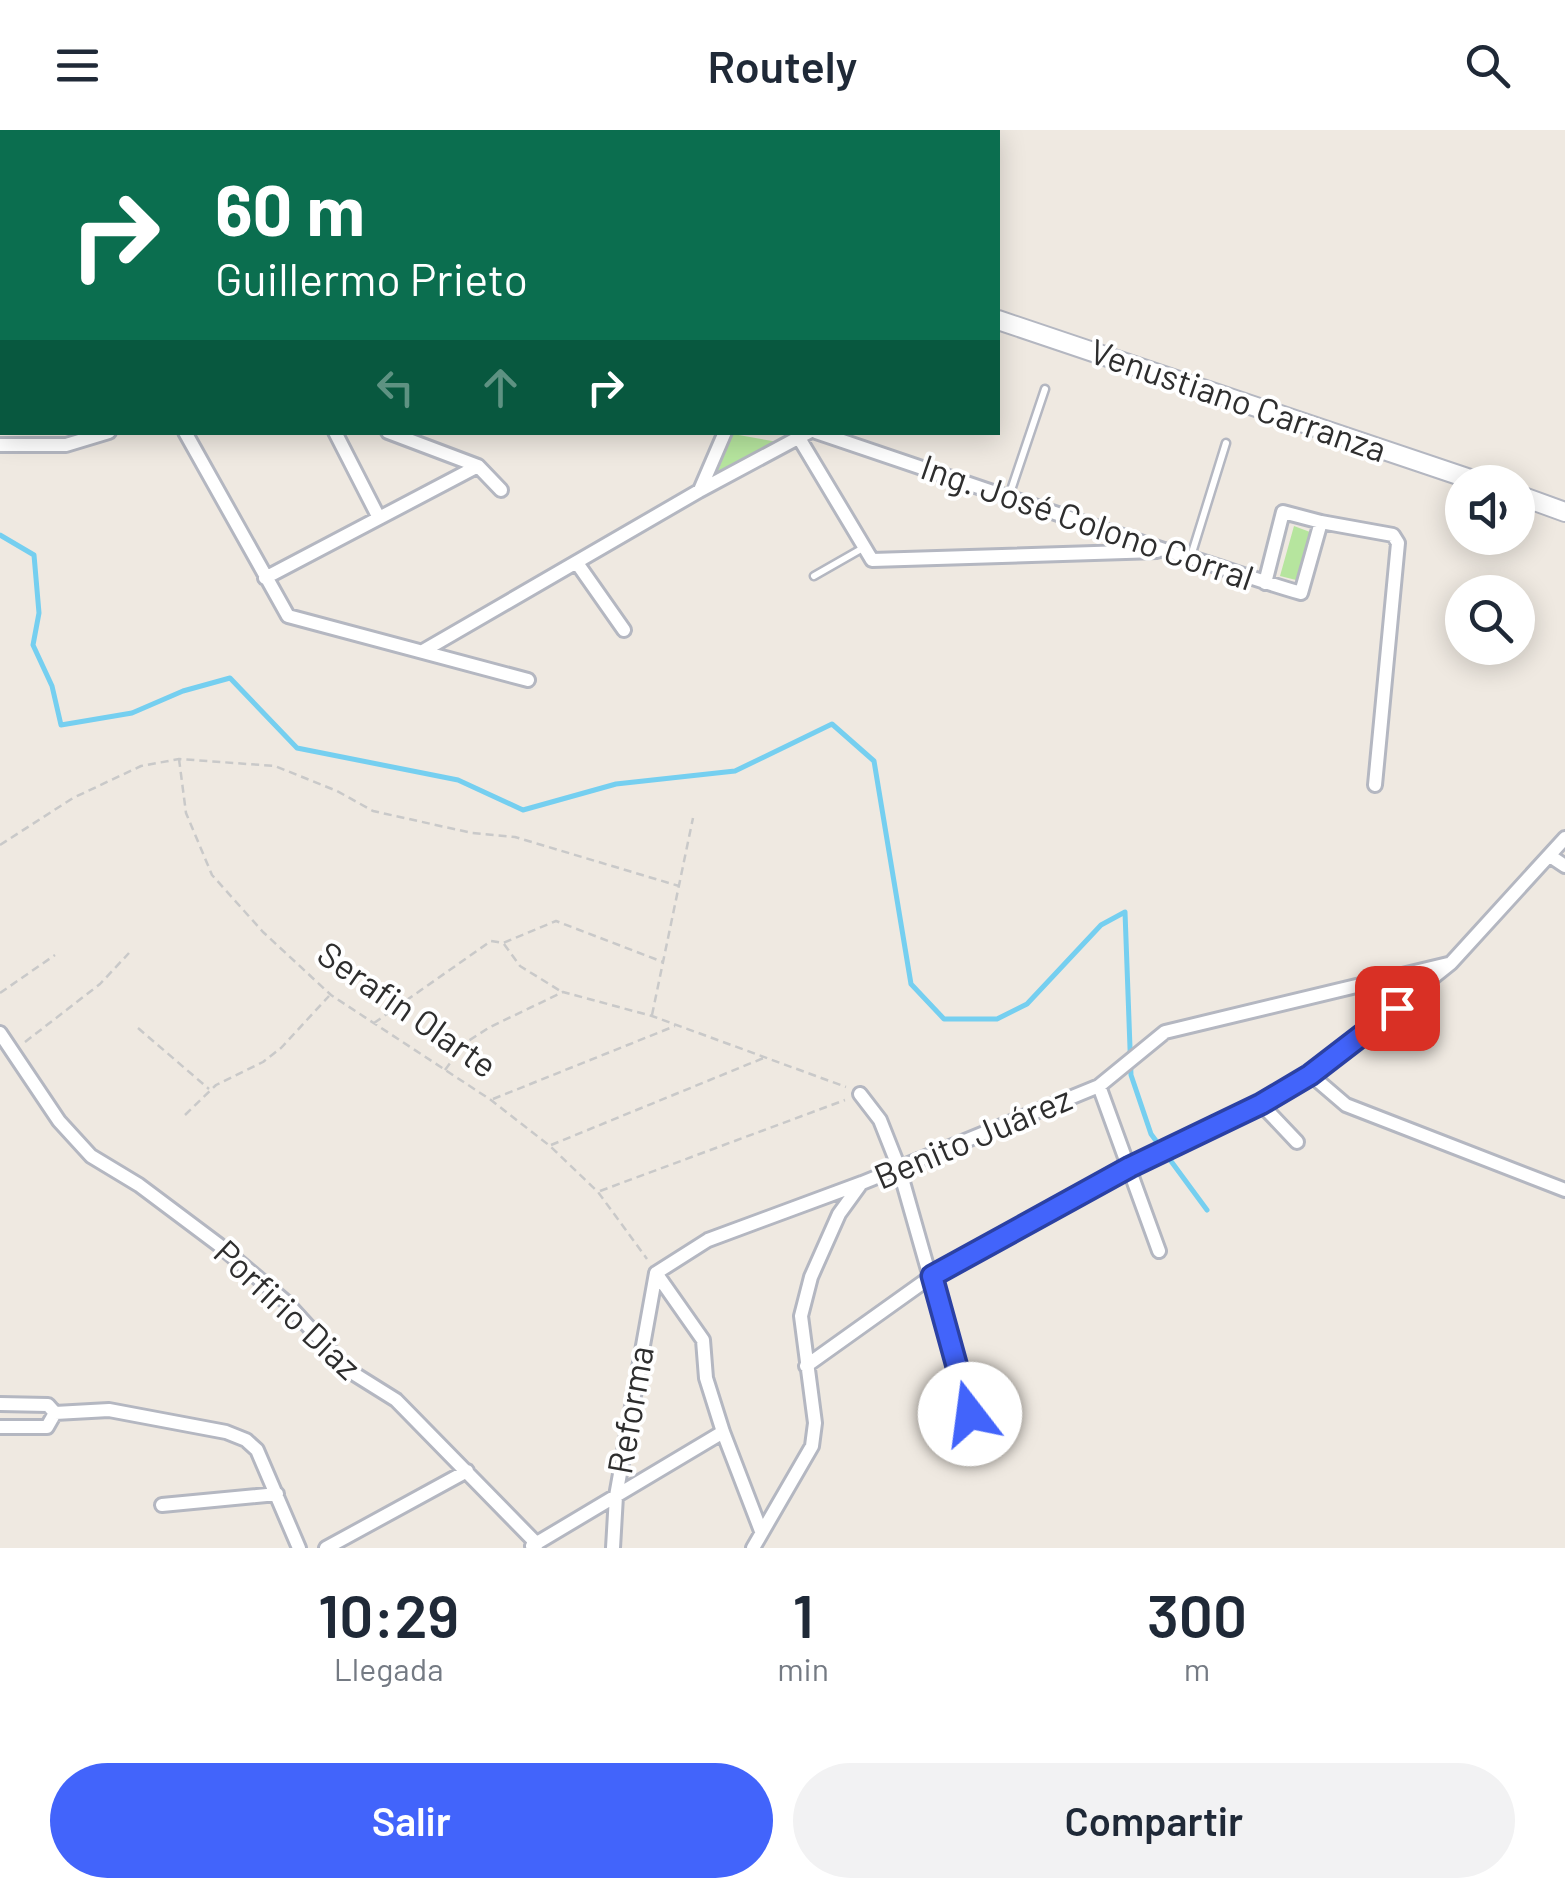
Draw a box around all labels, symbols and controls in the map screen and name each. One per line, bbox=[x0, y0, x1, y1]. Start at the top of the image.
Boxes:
icon: menu bbox=[50, 38, 105, 93]
text: Routely bbox=[707, 38, 858, 92]
icon: search bbox=[1460, 38, 1515, 93]
text: 60 m bbox=[215, 166, 365, 250]
icon: right bbox=[50, 170, 180, 300]
text: Guillermo Prieto bbox=[215, 251, 528, 305]
street label: Venustiano Carranza bbox=[1085, 329, 1392, 470]
icon: left bbox=[368, 360, 423, 415]
icon: ahead bbox=[473, 360, 528, 415]
icon: right bbox=[578, 360, 633, 415]
street label: Ing. José Colono Corral bbox=[916, 444, 1259, 598]
map controls bbox=[1445, 465, 1535, 665]
button: sound bbox=[1445, 465, 1535, 555]
button: search bbox=[1445, 575, 1535, 665]
street label: Serafin Olarte bbox=[311, 931, 506, 1085]
pin bbox=[1355, 966, 1440, 1051]
icon: arrive bbox=[1370, 981, 1425, 1036]
street label: Benito Juárez bbox=[867, 1076, 1077, 1197]
street label: Porfirio Diaz bbox=[206, 1230, 370, 1387]
street label: Reforma bbox=[597, 1342, 661, 1477]
position arrow bbox=[918, 1362, 1022, 1466]
text: 10:29 bbox=[318, 1578, 459, 1650]
text: 1 bbox=[793, 1578, 814, 1650]
text: 300 bbox=[1147, 1578, 1247, 1650]
text: Llegada bbox=[334, 1649, 444, 1687]
text: min bbox=[777, 1649, 829, 1687]
text: m bbox=[1184, 1649, 1210, 1687]
button: Salir bbox=[50, 1763, 773, 1878]
button: Compartir bbox=[793, 1763, 1515, 1878]

